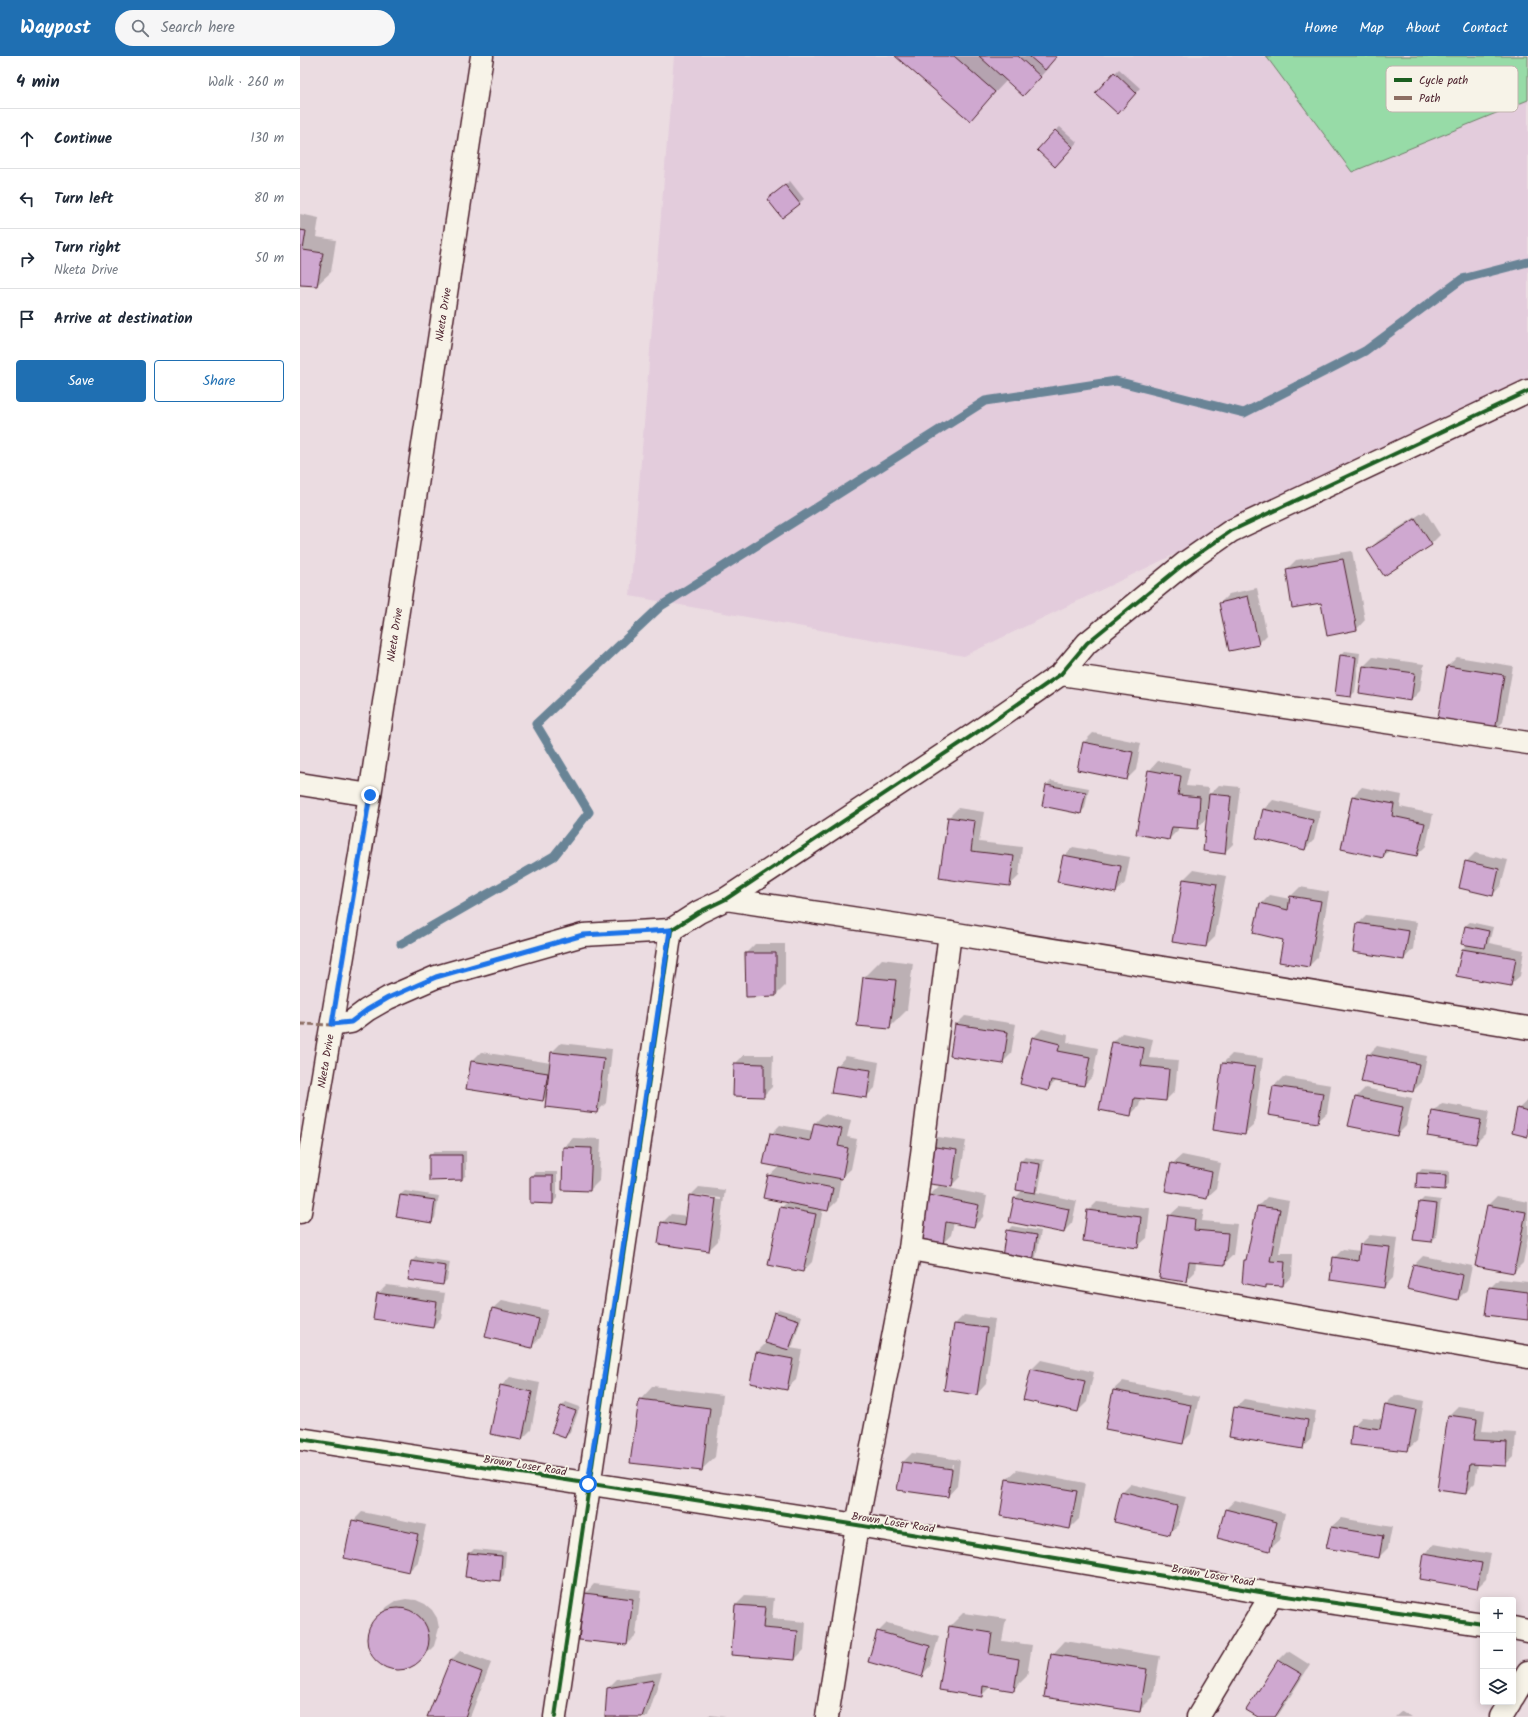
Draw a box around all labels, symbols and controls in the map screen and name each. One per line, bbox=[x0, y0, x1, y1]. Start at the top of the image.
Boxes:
search box bbox=[115, 10, 395, 46]
text: Waypost bbox=[20, 13, 91, 43]
text: Search here bbox=[161, 16, 235, 40]
icon: search bbox=[129, 17, 151, 39]
text: Home bbox=[1304, 17, 1338, 39]
text: Map bbox=[1360, 17, 1384, 39]
text: About bbox=[1406, 17, 1440, 39]
text: Contact bbox=[1462, 17, 1508, 39]
legend bbox=[1386, 66, 1518, 112]
text: 4 min bbox=[16, 69, 60, 96]
text: Walk · 260 m bbox=[208, 72, 284, 93]
text: Cycle path bbox=[1419, 72, 1468, 90]
text: Path bbox=[1419, 90, 1440, 108]
text: Continue bbox=[54, 127, 112, 151]
icon: ahead bbox=[16, 128, 38, 150]
text: 130 m bbox=[250, 128, 284, 149]
text: Turn left bbox=[54, 187, 114, 211]
icon: left bbox=[16, 188, 38, 210]
text: 80 m bbox=[254, 188, 284, 209]
text: Turn right bbox=[54, 236, 121, 260]
icon: right bbox=[16, 248, 38, 270]
text: 50 m bbox=[255, 248, 284, 269]
text: Nketa Drive bbox=[54, 260, 118, 281]
street label: Nketa Drive bbox=[431, 286, 457, 343]
text: Arrive at destination bbox=[54, 307, 193, 331]
icon: arrive bbox=[16, 308, 38, 330]
button: Save bbox=[16, 360, 146, 402]
button: Share bbox=[154, 360, 284, 402]
street label: Nketa Drive bbox=[382, 607, 408, 663]
route end bbox=[361, 786, 379, 804]
street label: Nketa Drive bbox=[313, 1033, 340, 1090]
street label: Brown Loser Road bbox=[482, 1451, 568, 1482]
route start bbox=[579, 1475, 597, 1493]
street label: Brown Loser Road bbox=[850, 1508, 936, 1539]
street label: Brown Loser Road bbox=[1170, 1560, 1256, 1592]
map controls bbox=[1480, 1597, 1516, 1705]
button: + bbox=[1480, 1597, 1516, 1633]
button: − bbox=[1480, 1633, 1516, 1669]
button: layers bbox=[1480, 1669, 1516, 1705]

